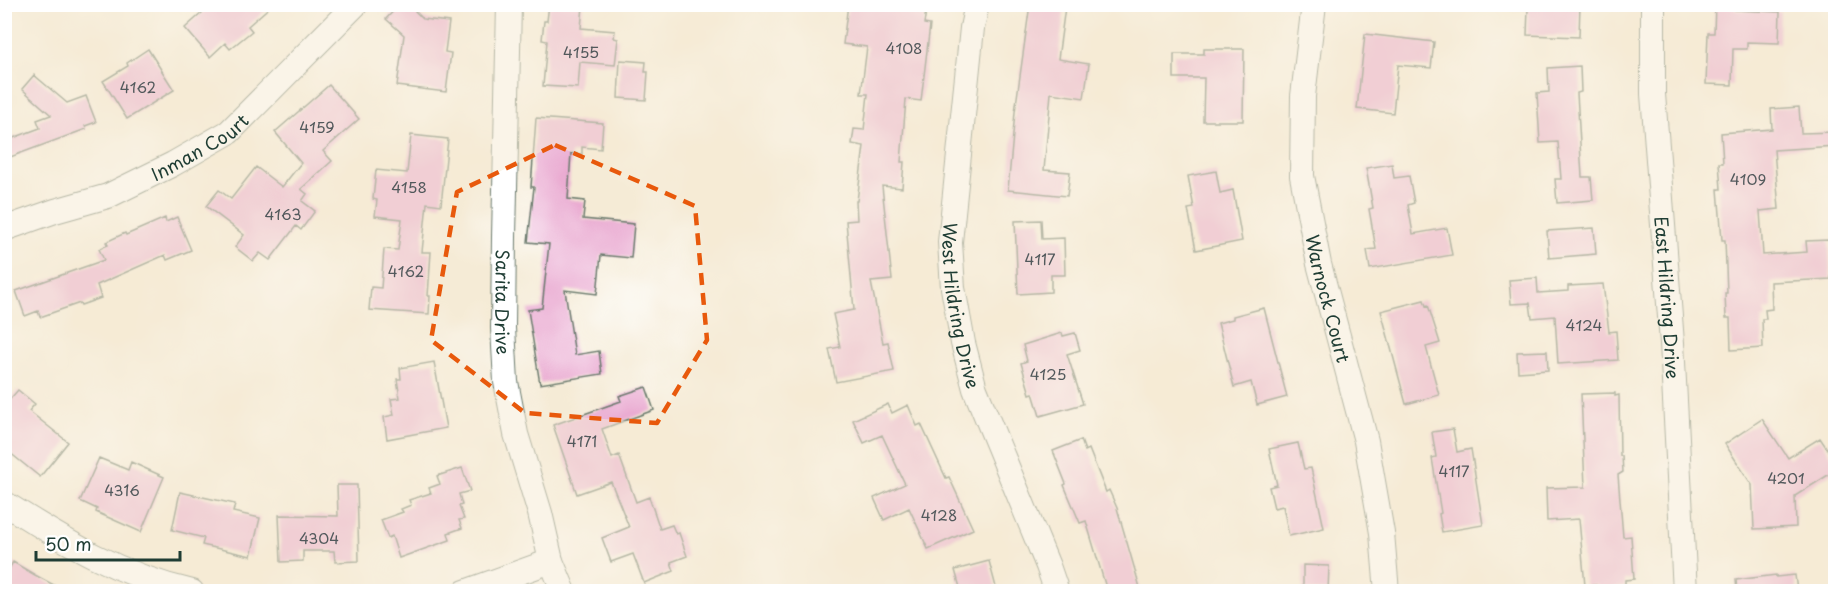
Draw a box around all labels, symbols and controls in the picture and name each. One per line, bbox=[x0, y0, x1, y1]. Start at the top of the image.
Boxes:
house number: 4108 bbox=[886, 36, 922, 59]
house number: 4155 bbox=[563, 40, 599, 63]
house number: 4162 bbox=[120, 75, 156, 98]
street label: Inman Court bbox=[146, 107, 254, 187]
house number: 4159 bbox=[299, 115, 335, 138]
house number: 4109 bbox=[1730, 167, 1766, 190]
house number: 4158 bbox=[391, 175, 427, 198]
house number: 4163 bbox=[264, 202, 302, 225]
street label: East Hildring Drive bbox=[1649, 215, 1687, 380]
street label: West Hildring Drive bbox=[936, 221, 988, 391]
street label: Warnock Court bbox=[1300, 232, 1358, 365]
house number: 4117 bbox=[1025, 247, 1056, 270]
street label: Sarita Drive bbox=[489, 249, 518, 355]
house number: 4162 bbox=[388, 259, 424, 282]
house number: 4124 bbox=[1566, 313, 1602, 336]
house number: 4125 bbox=[1030, 362, 1066, 385]
house number: 4171 bbox=[567, 429, 597, 452]
house number: 4117 bbox=[1439, 459, 1470, 482]
house number: 4201 bbox=[1767, 466, 1805, 489]
house number: 4316 bbox=[104, 478, 140, 501]
house number: 4128 bbox=[921, 503, 957, 526]
scale bar bbox=[36, 524, 180, 562]
house number: 4304 bbox=[299, 526, 339, 549]
text: 50 m bbox=[45, 530, 92, 557]

